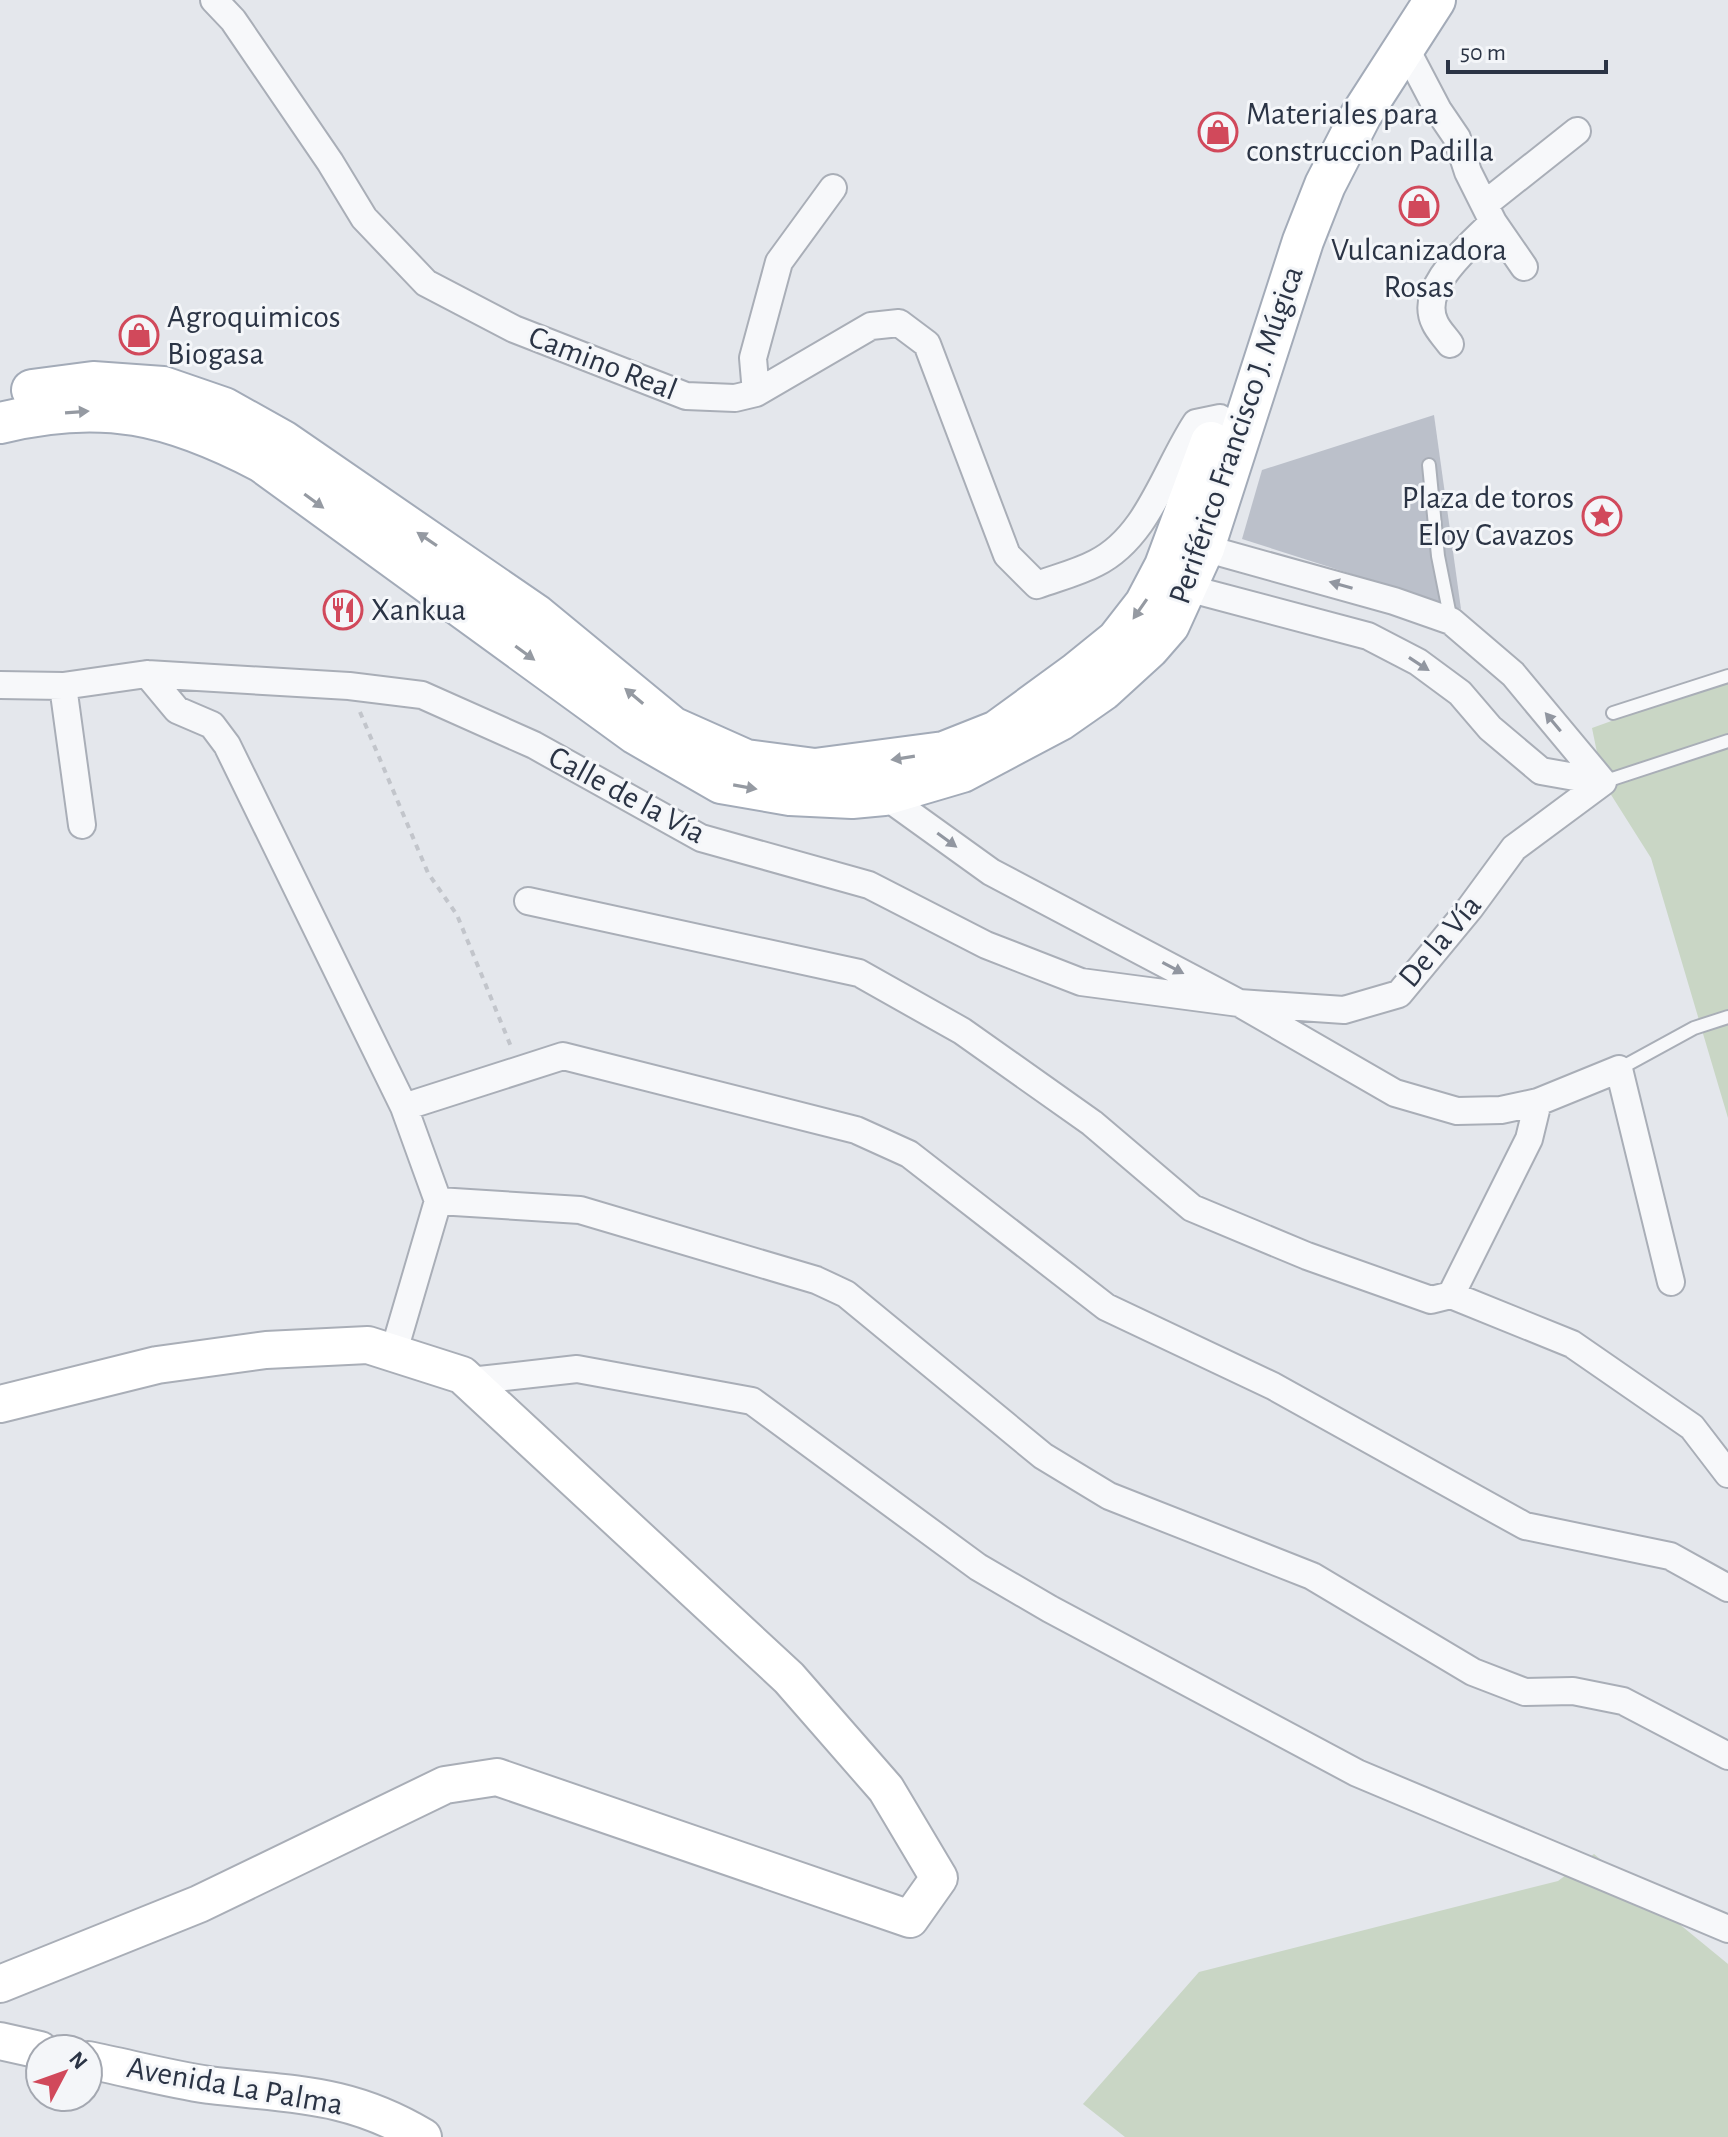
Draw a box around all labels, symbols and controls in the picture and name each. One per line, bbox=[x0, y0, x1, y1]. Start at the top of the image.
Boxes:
scale bar bbox=[1448, 24, 1606, 74]
text: 50 m bbox=[1460, 41, 1506, 65]
place label: Materiales para construccion Padilla bbox=[1246, 98, 1494, 167]
shop icon: Materiales para construccion Padilla bbox=[1197, 111, 1239, 153]
shop icon: Vulcanizadora Rosas bbox=[1398, 185, 1440, 227]
place label: Vulcanizadora Rosas bbox=[1331, 234, 1507, 303]
street label: Periférico Francisco J. Múgica bbox=[1163, 262, 1309, 608]
place label: Agroquimicos Biogasa bbox=[167, 301, 341, 370]
shop icon: Agroquimicos Biogasa bbox=[118, 314, 160, 356]
street label: Camino Real bbox=[524, 320, 682, 406]
one-way arrow bbox=[65, 405, 90, 418]
place label: Plaza de toros Eloy Cavazos bbox=[1402, 482, 1574, 551]
one-way arrow bbox=[304, 492, 325, 508]
place icon: Plaza de toros Eloy Cavazos bbox=[1581, 495, 1623, 537]
one-way arrow bbox=[416, 532, 437, 547]
one-way arrow bbox=[1328, 579, 1353, 591]
restaurant icon: Xankua bbox=[322, 589, 364, 631]
place label: Xankua bbox=[371, 594, 466, 626]
one-way arrow bbox=[1132, 598, 1148, 620]
one-way arrow bbox=[514, 645, 536, 661]
one-way arrow bbox=[1408, 656, 1430, 670]
one-way arrow bbox=[624, 688, 644, 705]
one-way arrow bbox=[1545, 713, 1562, 733]
street label: Calle de la Vía bbox=[543, 740, 711, 850]
one-way arrow bbox=[890, 752, 915, 765]
one-way arrow bbox=[733, 781, 758, 794]
one-way arrow bbox=[937, 832, 958, 847]
street label: De la Vía bbox=[1393, 889, 1487, 993]
one-way arrow bbox=[1162, 961, 1185, 975]
north arrow bbox=[24, 2033, 104, 2113]
text: N bbox=[65, 2048, 92, 2074]
street label: Avenida La Palma bbox=[124, 2051, 346, 2121]

